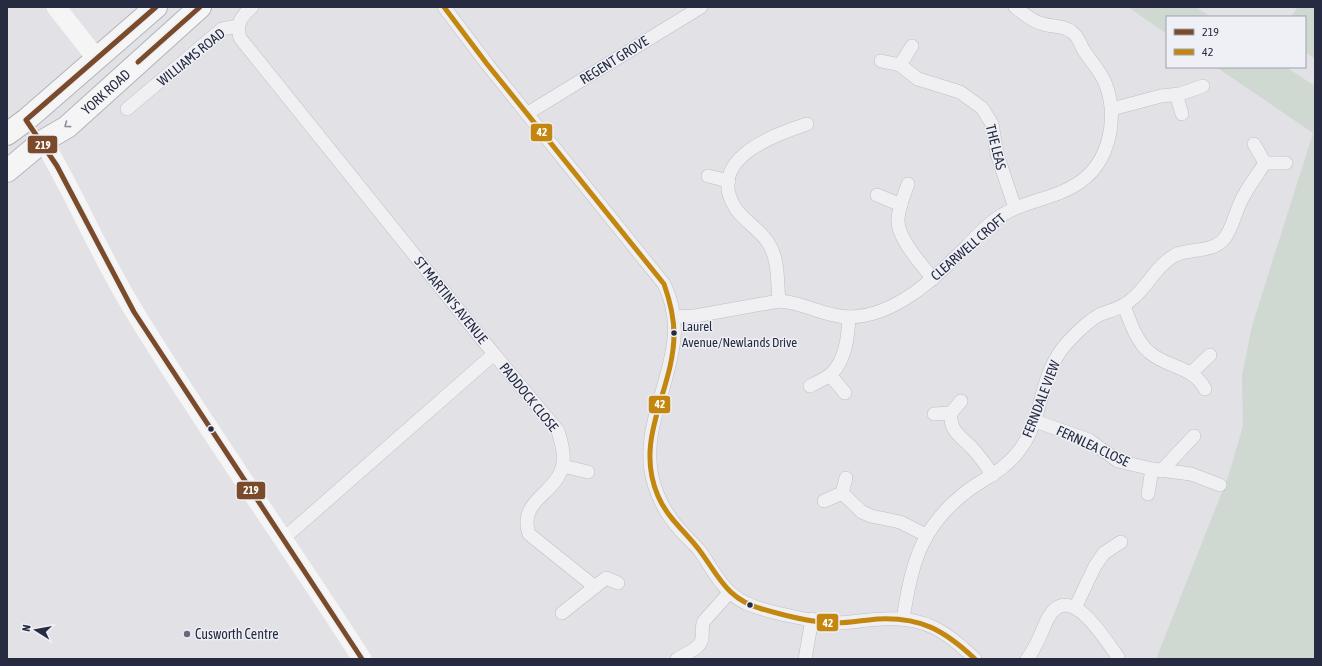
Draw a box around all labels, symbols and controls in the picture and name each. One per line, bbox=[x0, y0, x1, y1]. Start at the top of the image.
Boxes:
legend bbox=[1166, 16, 1306, 68]
street label: WILLIAMS ROAD bbox=[154, 25, 228, 89]
text: 219 bbox=[1202, 25, 1219, 39]
street label: REGENT GROVE bbox=[577, 33, 651, 87]
text: 42 bbox=[1202, 45, 1213, 59]
street label: YORK ROAD bbox=[78, 66, 133, 118]
one-way arrow bbox=[64, 121, 71, 128]
line badge: 42 bbox=[530, 123, 553, 142]
street label: THE LEAS bbox=[983, 123, 1009, 172]
text: 42 bbox=[536, 126, 547, 138]
line badge: 219 bbox=[27, 135, 58, 154]
text: 219 bbox=[35, 139, 51, 151]
street label: CLEARWELL CROFT bbox=[928, 210, 1008, 284]
street label: ST MARTIN'S AVENUE bbox=[411, 253, 491, 347]
place label: Laurel Avenue/Newlands Drive bbox=[682, 319, 797, 350]
marker: Laurel Avenue/Newlands Drive bbox=[669, 328, 679, 338]
street label: FERNDALE VIEW bbox=[1019, 357, 1063, 440]
street label: PADDOCK CLOSE bbox=[496, 359, 562, 435]
line badge: 42 bbox=[648, 395, 671, 414]
text: 42 bbox=[654, 398, 665, 410]
street label: FERNLEA CLOSE bbox=[1054, 422, 1132, 470]
unlabelled marker bbox=[206, 424, 216, 434]
line badge: 219 bbox=[236, 481, 266, 500]
text: 219 bbox=[243, 484, 259, 496]
unlabelled marker bbox=[745, 600, 755, 610]
north arrow bbox=[16, 610, 56, 650]
line badge: 42 bbox=[816, 613, 839, 632]
text: 42 bbox=[822, 617, 833, 629]
text: N bbox=[20, 624, 33, 632]
place label: Cusworth Centre bbox=[195, 626, 279, 642]
marker: Cusworth Centre bbox=[182, 629, 192, 639]

